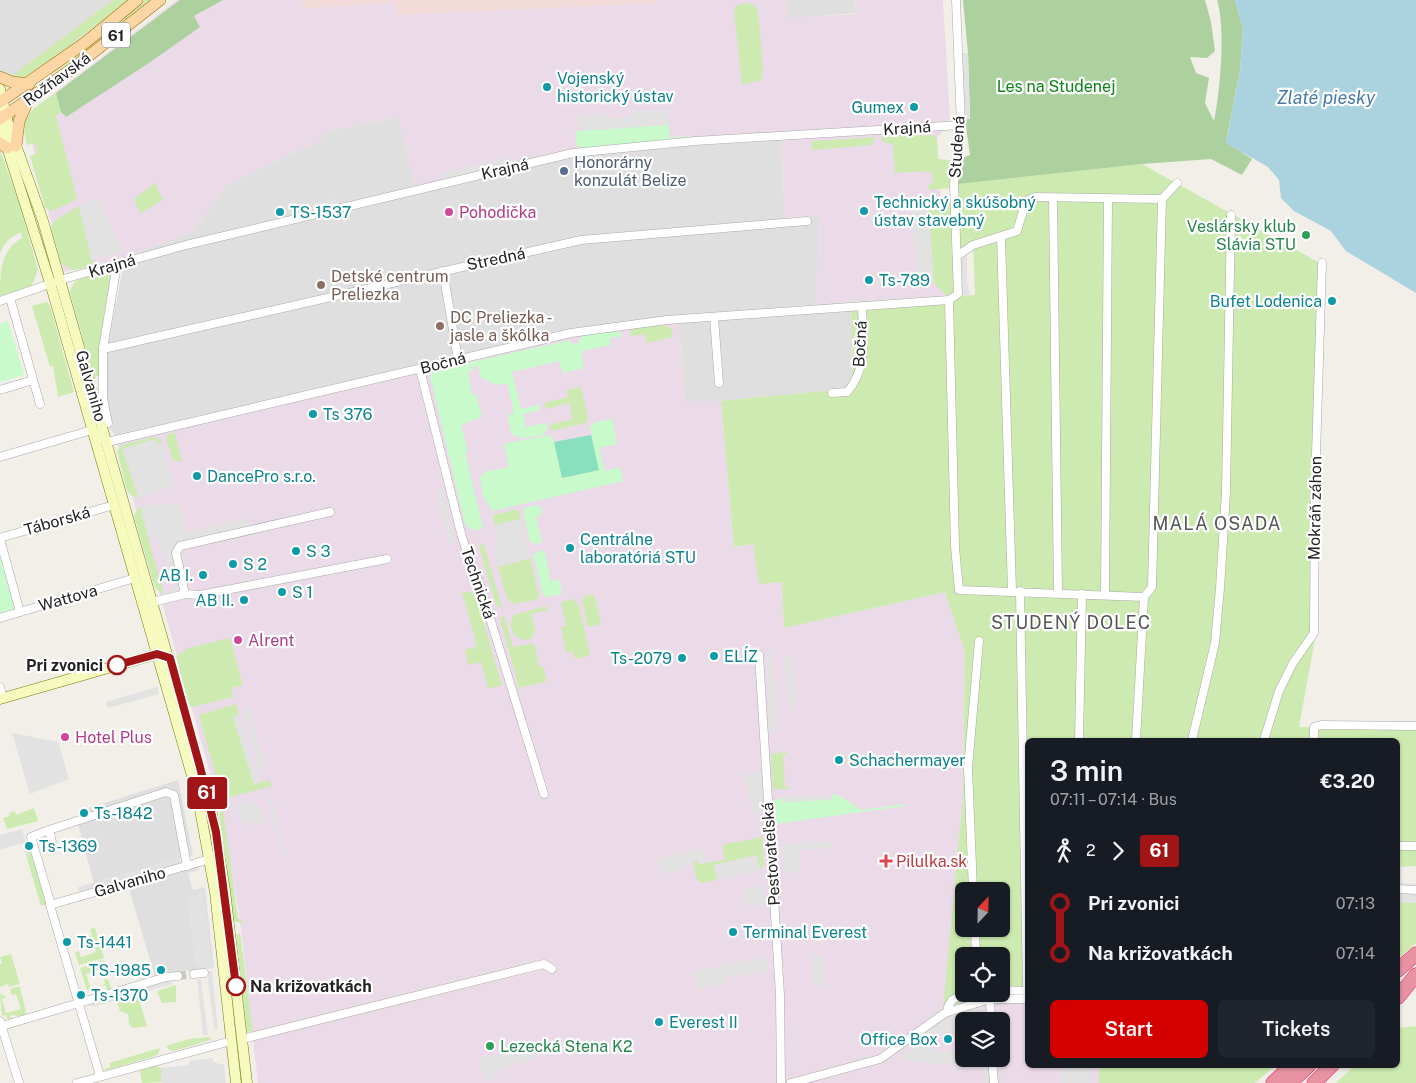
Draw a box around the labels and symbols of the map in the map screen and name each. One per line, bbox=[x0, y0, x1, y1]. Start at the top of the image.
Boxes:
road number: 61 bbox=[102, 22, 130, 48]
street label: Rožňavská bbox=[20, 48, 94, 110]
place label: Vojenský historický ústav bbox=[557, 69, 674, 106]
park label: Les na Studenej bbox=[997, 77, 1115, 96]
marker: Vojenský historický ústav bbox=[541, 81, 553, 93]
water label: Zlaté piesky bbox=[1277, 87, 1376, 108]
place label: Gumex bbox=[852, 98, 904, 117]
marker: Gumex bbox=[908, 101, 920, 113]
street label: Studená bbox=[945, 115, 969, 179]
street label: Krajná bbox=[882, 117, 932, 139]
place label: Honorárny konzulát Belize bbox=[574, 153, 687, 190]
street label: Krajná bbox=[479, 154, 531, 184]
marker: Honorárny konzulát Belize bbox=[558, 165, 570, 177]
place label: Technický a skúšobný ústav stavebný bbox=[874, 193, 1036, 230]
place label: TS-1537 bbox=[290, 203, 351, 222]
place label: Pohodička bbox=[459, 203, 536, 222]
marker: Technický a skúšobný ústav stavebný bbox=[858, 205, 870, 217]
marker: TS-1537 bbox=[274, 206, 286, 218]
marker: Pohodička bbox=[443, 206, 455, 218]
place label: Veslársky klub Slávia STU bbox=[1187, 217, 1296, 254]
marker: Veslársky klub Slávia STU bbox=[1300, 229, 1312, 241]
street label: Stredná bbox=[465, 244, 527, 274]
street label: Krajná bbox=[86, 250, 138, 282]
place label: Detské centrum Preliezka bbox=[331, 267, 449, 304]
place label: Ts-789 bbox=[879, 271, 930, 290]
marker: Ts-789 bbox=[863, 274, 875, 286]
marker: Detské centrum Preliezka bbox=[315, 279, 327, 291]
place label: Bufet Lodenica bbox=[1210, 292, 1322, 311]
marker: Bufet Lodenica bbox=[1326, 295, 1338, 307]
place label: DC Preliezka - jasle a škôlka bbox=[449, 308, 552, 345]
marker: DC Preliezka - jasle a škôlka bbox=[434, 320, 446, 332]
street label: Bočná bbox=[849, 320, 871, 368]
street label: Galvaniho bbox=[72, 348, 110, 424]
street label: Bočná bbox=[418, 348, 468, 378]
place label: Ts 376 bbox=[323, 405, 372, 424]
marker: Ts 376 bbox=[307, 408, 319, 420]
street label: Mokráň záhon bbox=[1305, 456, 1325, 560]
place label: DancePro s.r.o. bbox=[207, 467, 316, 486]
marker: DancePro s.r.o. bbox=[191, 470, 203, 482]
street label: Táborská bbox=[22, 503, 92, 539]
district label: MALÁ OSADA bbox=[1153, 512, 1282, 534]
place label: Centrálne laboratóriá STU bbox=[580, 530, 696, 567]
place label: S 3 bbox=[306, 542, 331, 561]
marker: Centrálne laboratóriá STU bbox=[564, 542, 576, 554]
marker: S 3 bbox=[290, 545, 302, 557]
street label: Technická bbox=[457, 545, 499, 621]
place label: S 2 bbox=[243, 555, 267, 574]
marker: S 2 bbox=[227, 558, 239, 570]
place label: AB I. bbox=[159, 566, 193, 585]
marker: AB I. bbox=[197, 569, 209, 581]
street label: Wattova bbox=[36, 581, 100, 615]
place label: S 1 bbox=[292, 583, 313, 602]
marker: S 1 bbox=[276, 586, 288, 598]
place label: AB II. bbox=[195, 591, 234, 610]
marker: AB II. bbox=[238, 594, 250, 606]
district label: STUDENÝ DOLEC bbox=[991, 611, 1151, 633]
place label: Alrent bbox=[248, 631, 294, 650]
marker: Alrent bbox=[232, 634, 244, 646]
place label: ELÍZ bbox=[724, 646, 758, 666]
place label: Ts-2079 bbox=[610, 649, 672, 668]
marker: ELÍZ bbox=[708, 650, 720, 662]
marker: Ts-2079 bbox=[676, 652, 688, 664]
marker: Pri zvonici bbox=[107, 655, 127, 675]
place label: Pri zvonici bbox=[26, 656, 103, 675]
place label: Hotel Plus bbox=[75, 728, 152, 747]
marker: Hotel Plus bbox=[59, 731, 71, 743]
place label: Schachermayer bbox=[849, 751, 966, 770]
marker: Schachermayer bbox=[833, 754, 845, 766]
line badge: 61 bbox=[184, 777, 230, 809]
street label: Pestovateľská bbox=[758, 802, 784, 906]
place label: Ts-1842 bbox=[94, 804, 152, 823]
marker: Ts-1842 bbox=[78, 807, 90, 819]
place label: Ts-1369 bbox=[39, 837, 97, 856]
marker: Ts-1369 bbox=[23, 840, 35, 852]
place label: Pilulka.sk bbox=[896, 852, 967, 871]
marker: Pilulka.sk bbox=[880, 855, 892, 867]
street label: Galvaniho bbox=[92, 863, 168, 901]
north arrow bbox=[955, 882, 1010, 938]
place label: Terminal Everest bbox=[743, 923, 867, 942]
marker: Terminal Everest bbox=[727, 926, 739, 938]
place label: Ts-1441 bbox=[77, 933, 132, 952]
marker: Ts-1441 bbox=[61, 936, 73, 948]
place label: TS-1985 bbox=[89, 961, 151, 980]
marker: TS-1985 bbox=[155, 964, 167, 976]
marker: Na križovatkách bbox=[226, 976, 246, 996]
place label: Na križovatkách bbox=[250, 977, 372, 996]
place label: Ts-1370 bbox=[91, 986, 149, 1005]
marker: Ts-1370 bbox=[75, 989, 87, 1001]
place label: Everest II bbox=[669, 1013, 738, 1032]
marker: Everest II bbox=[653, 1016, 665, 1028]
place label: Office Box bbox=[860, 1030, 938, 1049]
marker: Office Box bbox=[942, 1033, 954, 1045]
place label: Lezecká Stena K2 bbox=[500, 1037, 632, 1056]
marker: Lezecká Stena K2 bbox=[484, 1040, 496, 1052]

